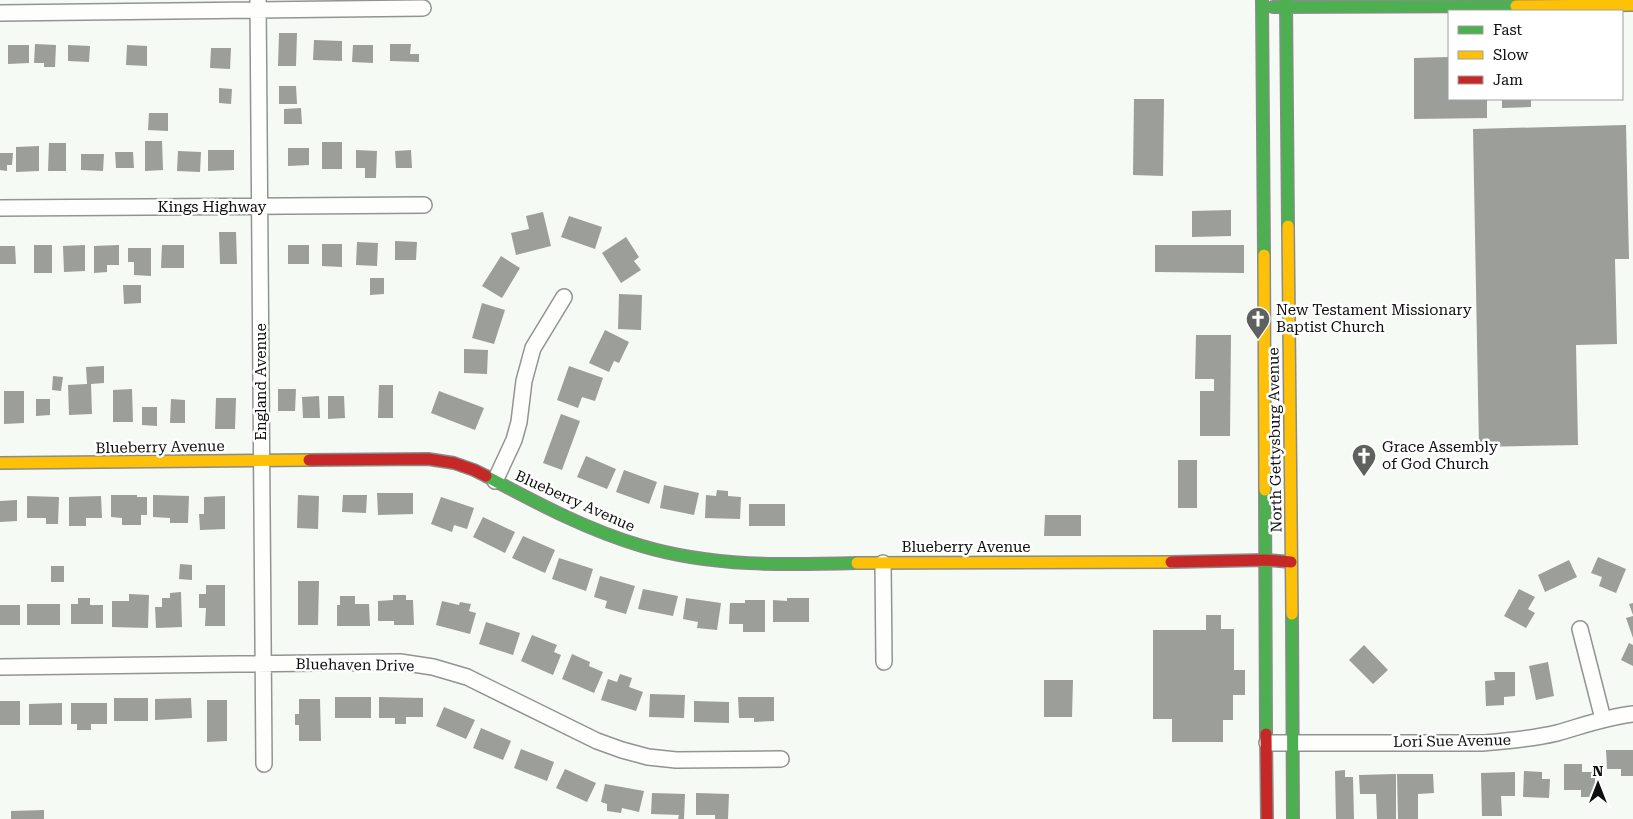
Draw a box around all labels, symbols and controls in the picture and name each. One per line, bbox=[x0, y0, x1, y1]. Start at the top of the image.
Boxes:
legend bbox=[1448, 10, 1623, 100]
text: Fast bbox=[1493, 21, 1523, 39]
text: Slow bbox=[1493, 46, 1529, 64]
text: Jam bbox=[1493, 71, 1523, 89]
street label: Kings Highway bbox=[158, 198, 267, 216]
place label: New Testament Missionary Baptist Church bbox=[1276, 301, 1472, 336]
church icon: New Testament Missionary Baptist Church bbox=[1245, 306, 1271, 340]
street label: England Avenue bbox=[252, 323, 270, 441]
street label: North Gettysburg Avenue bbox=[1264, 347, 1286, 533]
street label: Blueberry Avenue bbox=[95, 437, 225, 457]
place label: Grace Assembly of God Church bbox=[1382, 438, 1498, 473]
church icon: Grace Assembly of God Church bbox=[1351, 443, 1377, 477]
street label: Blueberry Avenue bbox=[512, 467, 638, 535]
street label: Blueberry Avenue bbox=[901, 538, 1031, 556]
street label: Bluehaven Drive bbox=[295, 655, 415, 675]
street label: Lori Sue Avenue bbox=[1393, 731, 1511, 751]
north arrow bbox=[1573, 759, 1623, 809]
text: N bbox=[1593, 763, 1604, 779]

